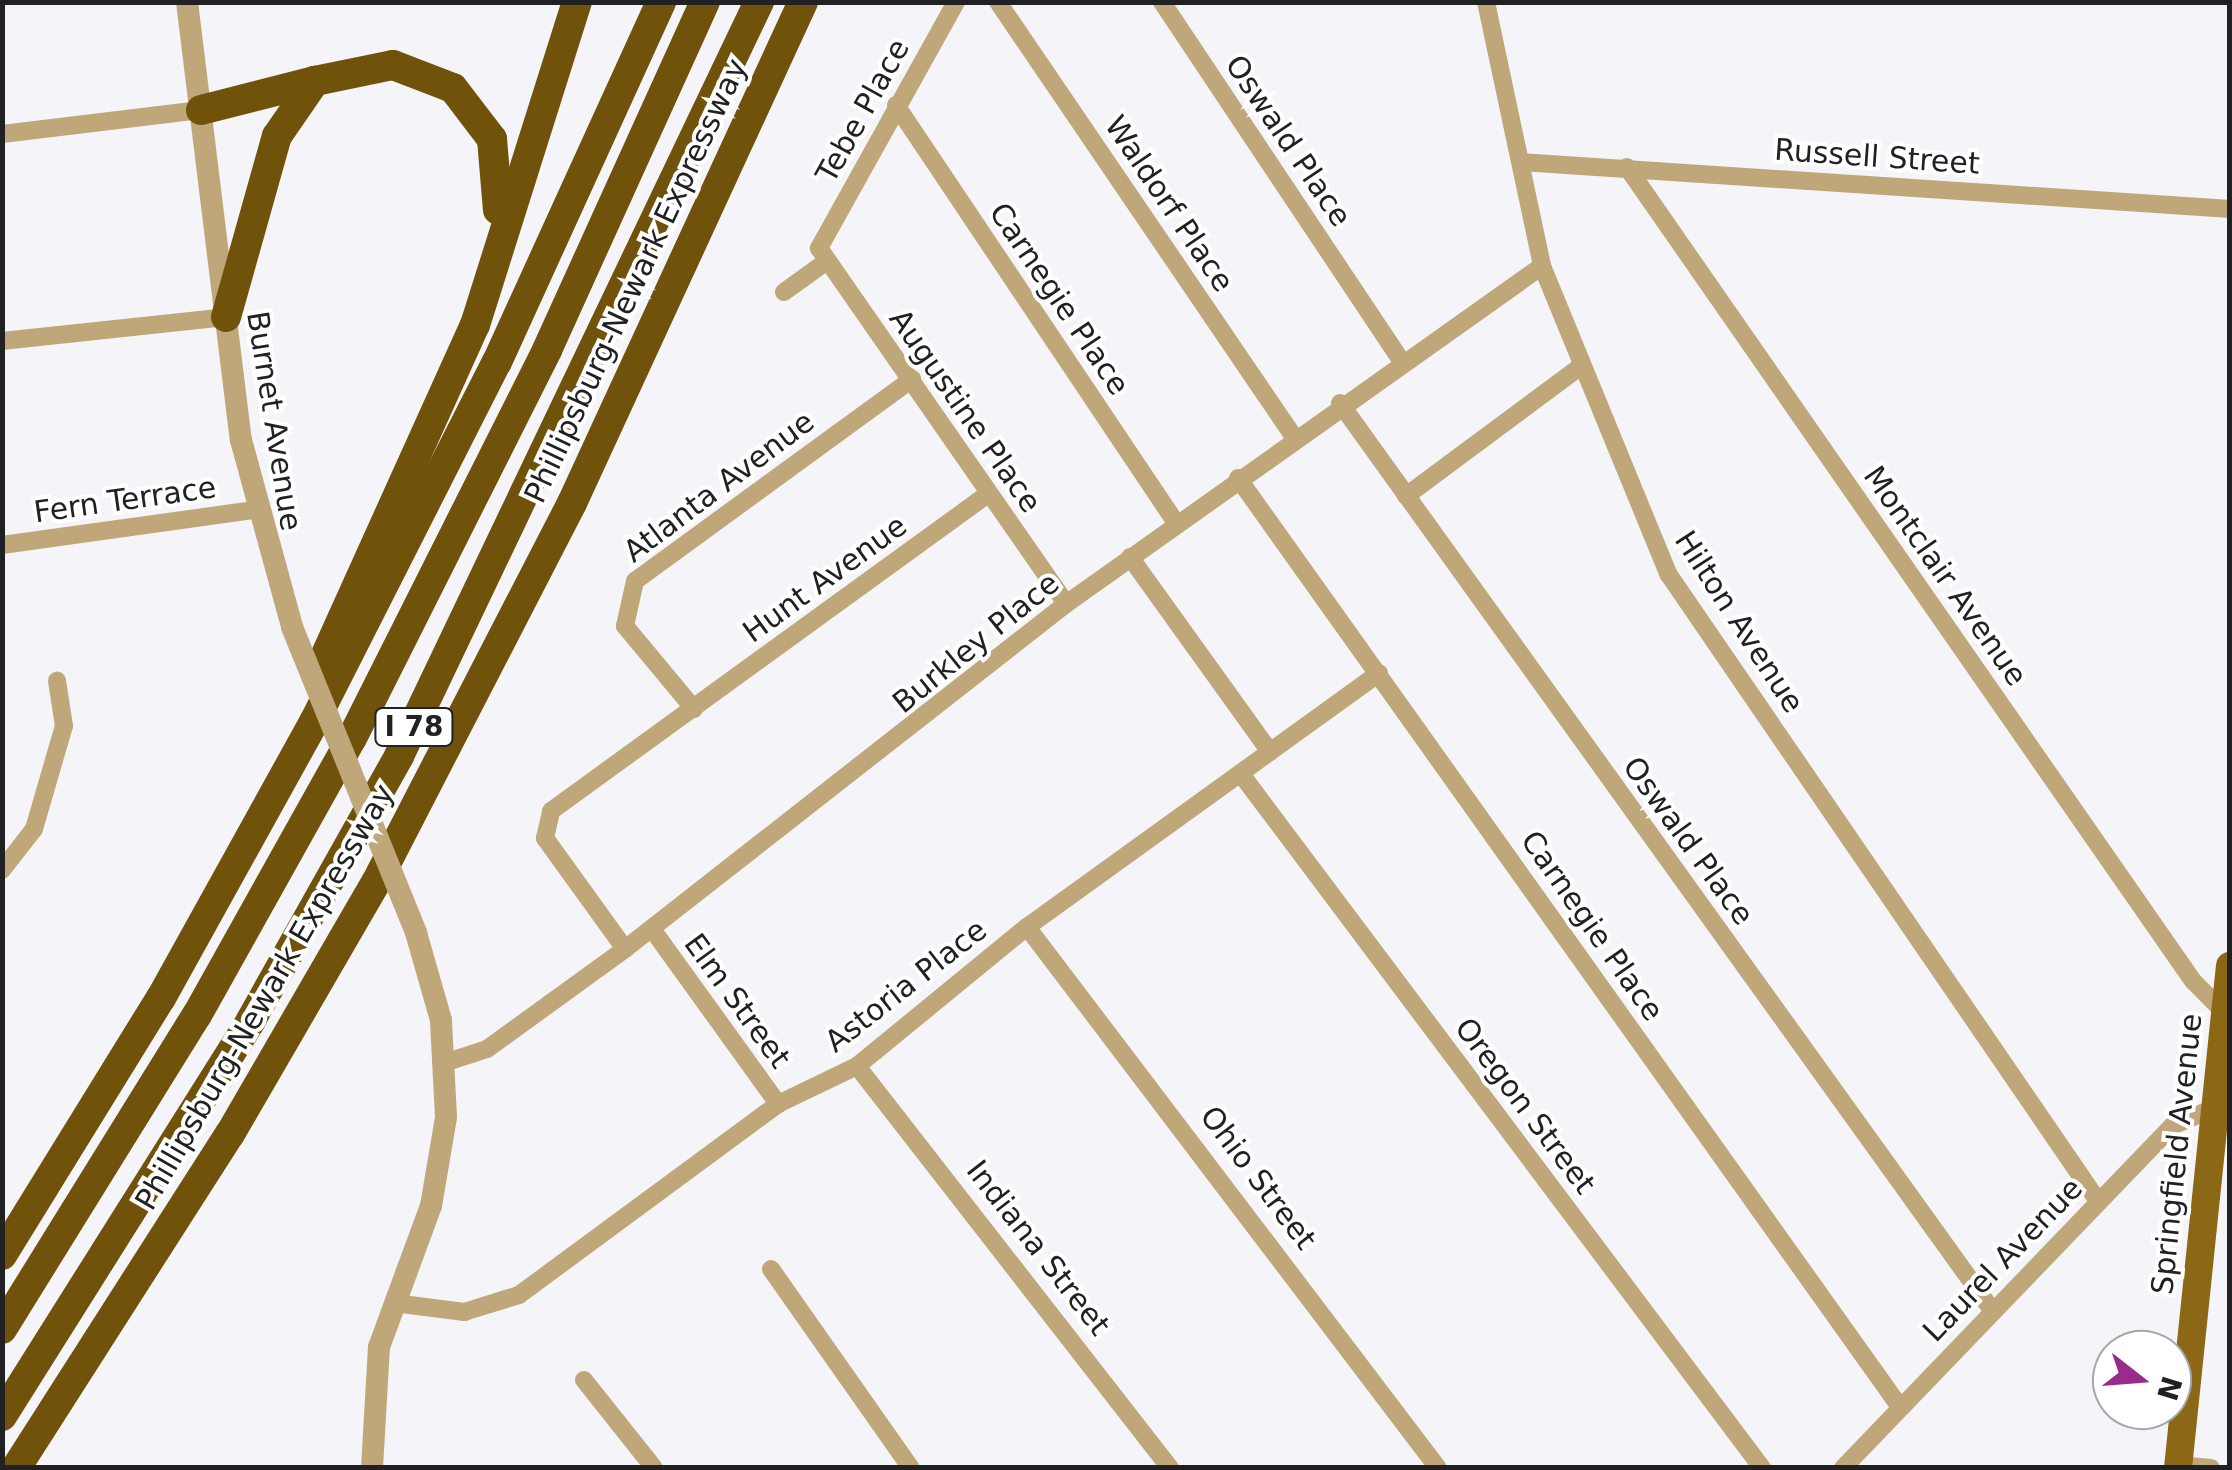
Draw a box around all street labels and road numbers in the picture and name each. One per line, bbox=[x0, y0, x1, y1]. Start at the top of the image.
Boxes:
street label: Tebe Place bbox=[809, 33, 917, 189]
street label: Oswald Place bbox=[1217, 49, 1359, 233]
street label: Phillipsburg-Newark Expressway bbox=[517, 53, 755, 509]
street label: Waldorf Place bbox=[1097, 109, 1241, 299]
street label: Russell Street bbox=[1773, 132, 1981, 182]
street label: Carnegie Place bbox=[982, 196, 1136, 402]
street label: Augustine Place bbox=[881, 302, 1049, 520]
street label: Burnet Avenue bbox=[239, 309, 309, 533]
street label: Atlanta Avenue bbox=[617, 404, 821, 570]
street label: Montclair Avenue bbox=[1856, 459, 2034, 693]
street label: Fern Terrace bbox=[32, 469, 218, 531]
street label: Hunt Avenue bbox=[736, 508, 914, 650]
street label: Hilton Avenue bbox=[1667, 524, 1811, 720]
street label: Burkley Place bbox=[886, 565, 1066, 721]
road number: I 78 bbox=[374, 704, 454, 750]
street label: Oswald Place bbox=[1615, 750, 1761, 932]
street label: Phillipsburg-Newark Expressway bbox=[128, 778, 402, 1216]
street label: Carnegie Place bbox=[1513, 824, 1671, 1028]
street label: Astoria Place bbox=[818, 912, 994, 1060]
street label: Elm Street bbox=[676, 927, 798, 1075]
street label: Oregon Street bbox=[1447, 1011, 1603, 1201]
street label: Springfield Avenue bbox=[2144, 1012, 2210, 1296]
street label: Ohio Street bbox=[1192, 1099, 1324, 1257]
street label: Indiana Street bbox=[959, 1154, 1117, 1342]
street label: Laurel Avenue bbox=[1916, 1171, 2090, 1349]

